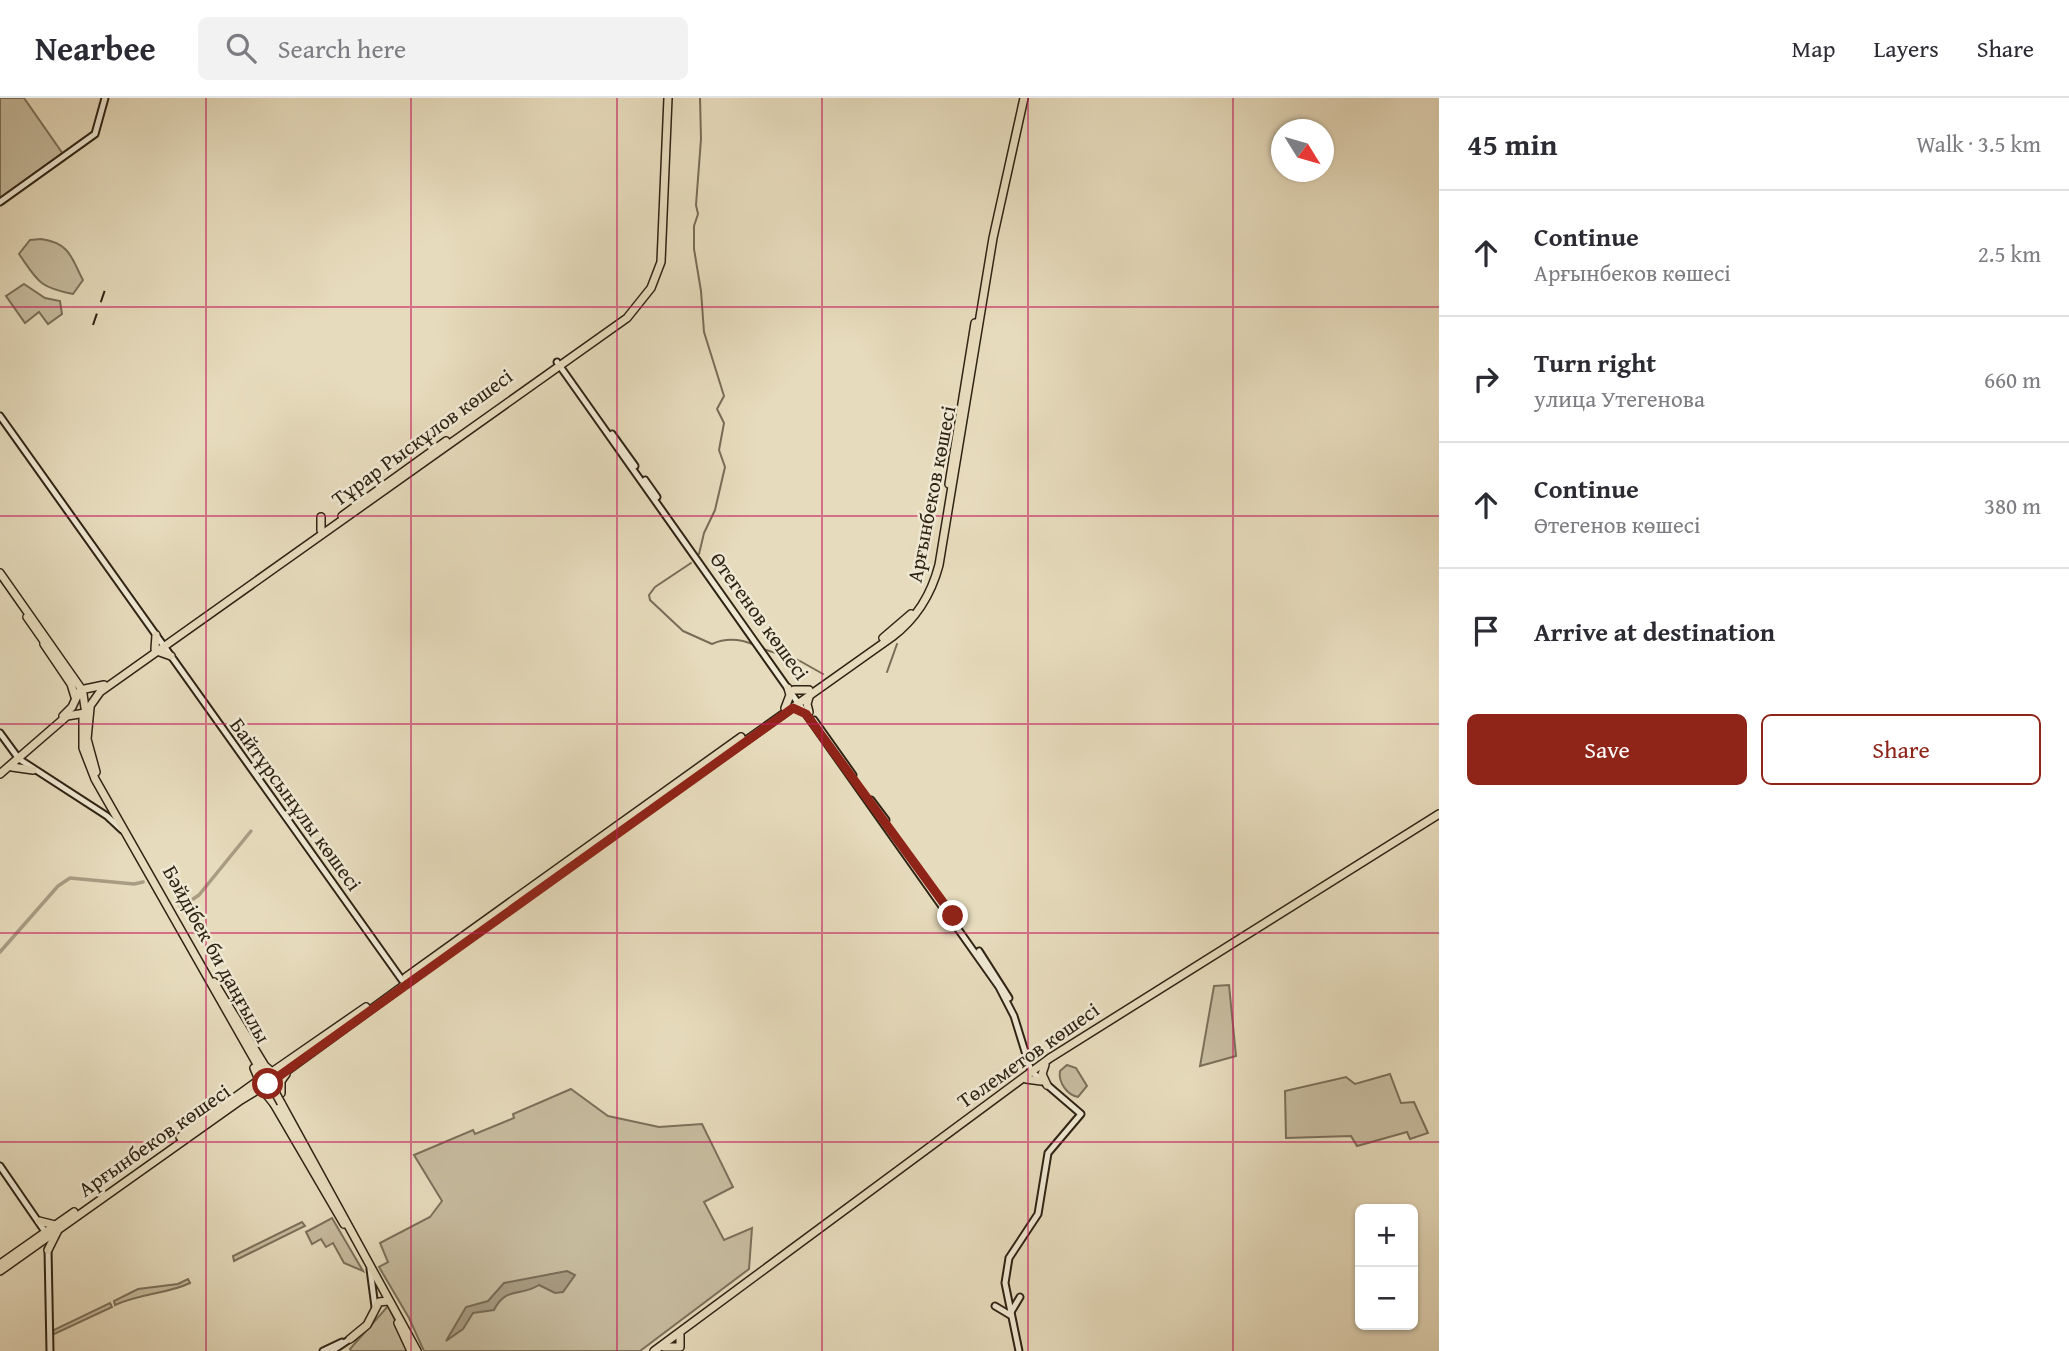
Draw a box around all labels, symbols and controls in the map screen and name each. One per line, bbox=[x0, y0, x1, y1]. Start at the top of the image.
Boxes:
search box bbox=[198, 17, 688, 80]
text: Nearbee bbox=[35, 24, 156, 72]
icon: search bbox=[222, 29, 260, 67]
text: Search here bbox=[278, 29, 406, 68]
text: Map bbox=[1792, 31, 1835, 66]
text: Layers bbox=[1873, 31, 1939, 66]
text: Share bbox=[1977, 31, 2034, 66]
north arrow bbox=[1271, 119, 1334, 182]
text: 45 min bbox=[1467, 122, 1557, 166]
text: Walk · 3.5 km bbox=[1916, 127, 2041, 160]
text: Continue bbox=[1534, 217, 1639, 256]
icon: ahead bbox=[1467, 234, 1505, 272]
text: 2.5 km bbox=[1978, 237, 2041, 270]
text: Арғынбеков көшесі bbox=[1534, 256, 1731, 289]
text: Turn right bbox=[1534, 343, 1656, 382]
icon: right bbox=[1467, 360, 1505, 398]
street label: Тұрар Рыскұлов көшесі bbox=[325, 361, 519, 513]
text: 660 m bbox=[1984, 363, 2041, 396]
text: улица Утегенова bbox=[1534, 382, 1705, 415]
street label: Арғынбеков көшесі bbox=[899, 403, 963, 585]
text: Continue bbox=[1534, 469, 1639, 508]
icon: ahead bbox=[1467, 486, 1505, 524]
text: 380 m bbox=[1984, 489, 2041, 522]
text: Өтегенов көшесі bbox=[1534, 508, 1700, 541]
street label: Өтегенов көшесі bbox=[703, 545, 817, 687]
icon: arrive bbox=[1467, 612, 1505, 650]
text: Arrive at destination bbox=[1534, 612, 1775, 651]
street label: Байтұрсынұлы көшесі bbox=[222, 711, 370, 897]
button: Save bbox=[1467, 714, 1747, 785]
button: Share bbox=[1761, 714, 2041, 785]
street label: Бәйдібек би даңғылы bbox=[155, 859, 279, 1049]
route end bbox=[937, 900, 968, 931]
street label: Төлеметов көшесі bbox=[951, 994, 1105, 1116]
route start bbox=[252, 1068, 283, 1099]
street label: Арғынбеков көшесі bbox=[72, 1076, 237, 1204]
map controls bbox=[1355, 1204, 1418, 1330]
button: + bbox=[1355, 1204, 1418, 1267]
button: − bbox=[1355, 1267, 1418, 1330]

